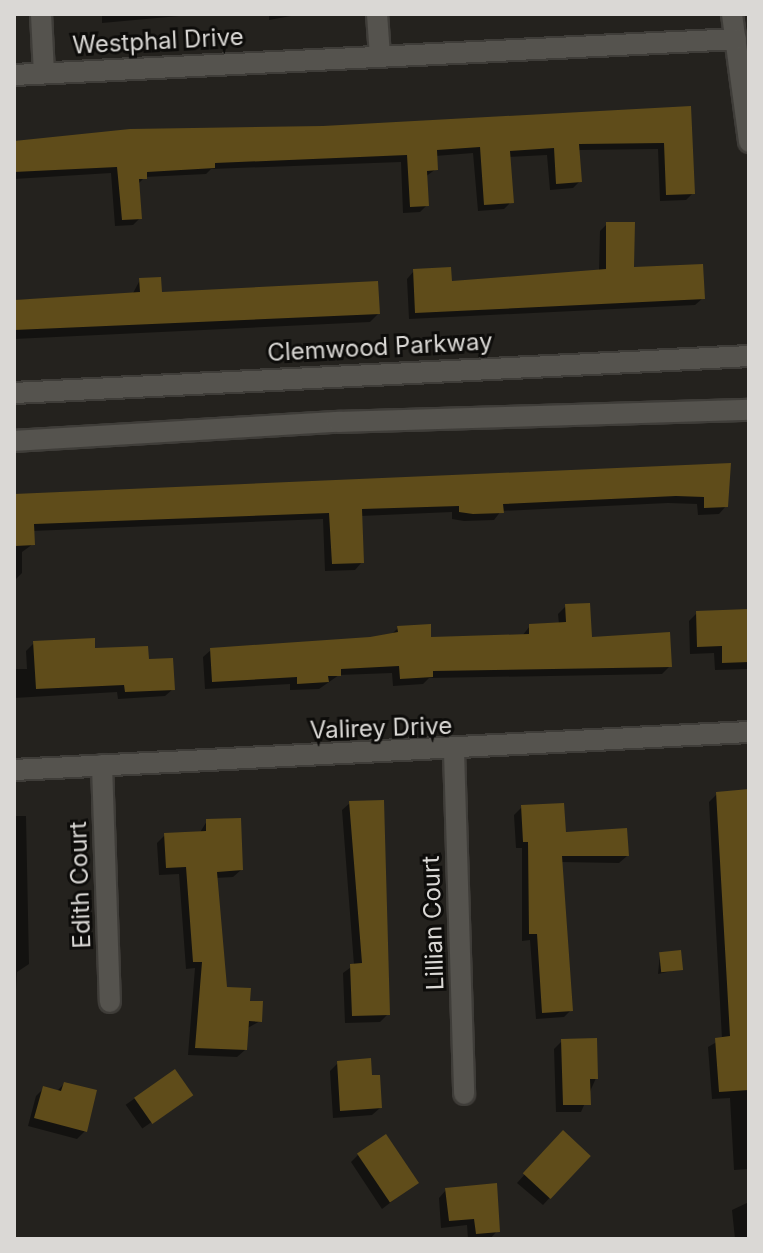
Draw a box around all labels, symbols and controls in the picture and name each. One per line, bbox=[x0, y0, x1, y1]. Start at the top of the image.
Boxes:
street label: Westphal Drive bbox=[72, 22, 244, 60]
street label: Clemwood Parkway bbox=[267, 327, 493, 367]
street label: Valirey Drive bbox=[309, 711, 453, 745]
street label: Edith Court bbox=[63, 821, 97, 949]
street label: Lillian Court bbox=[416, 855, 450, 991]

